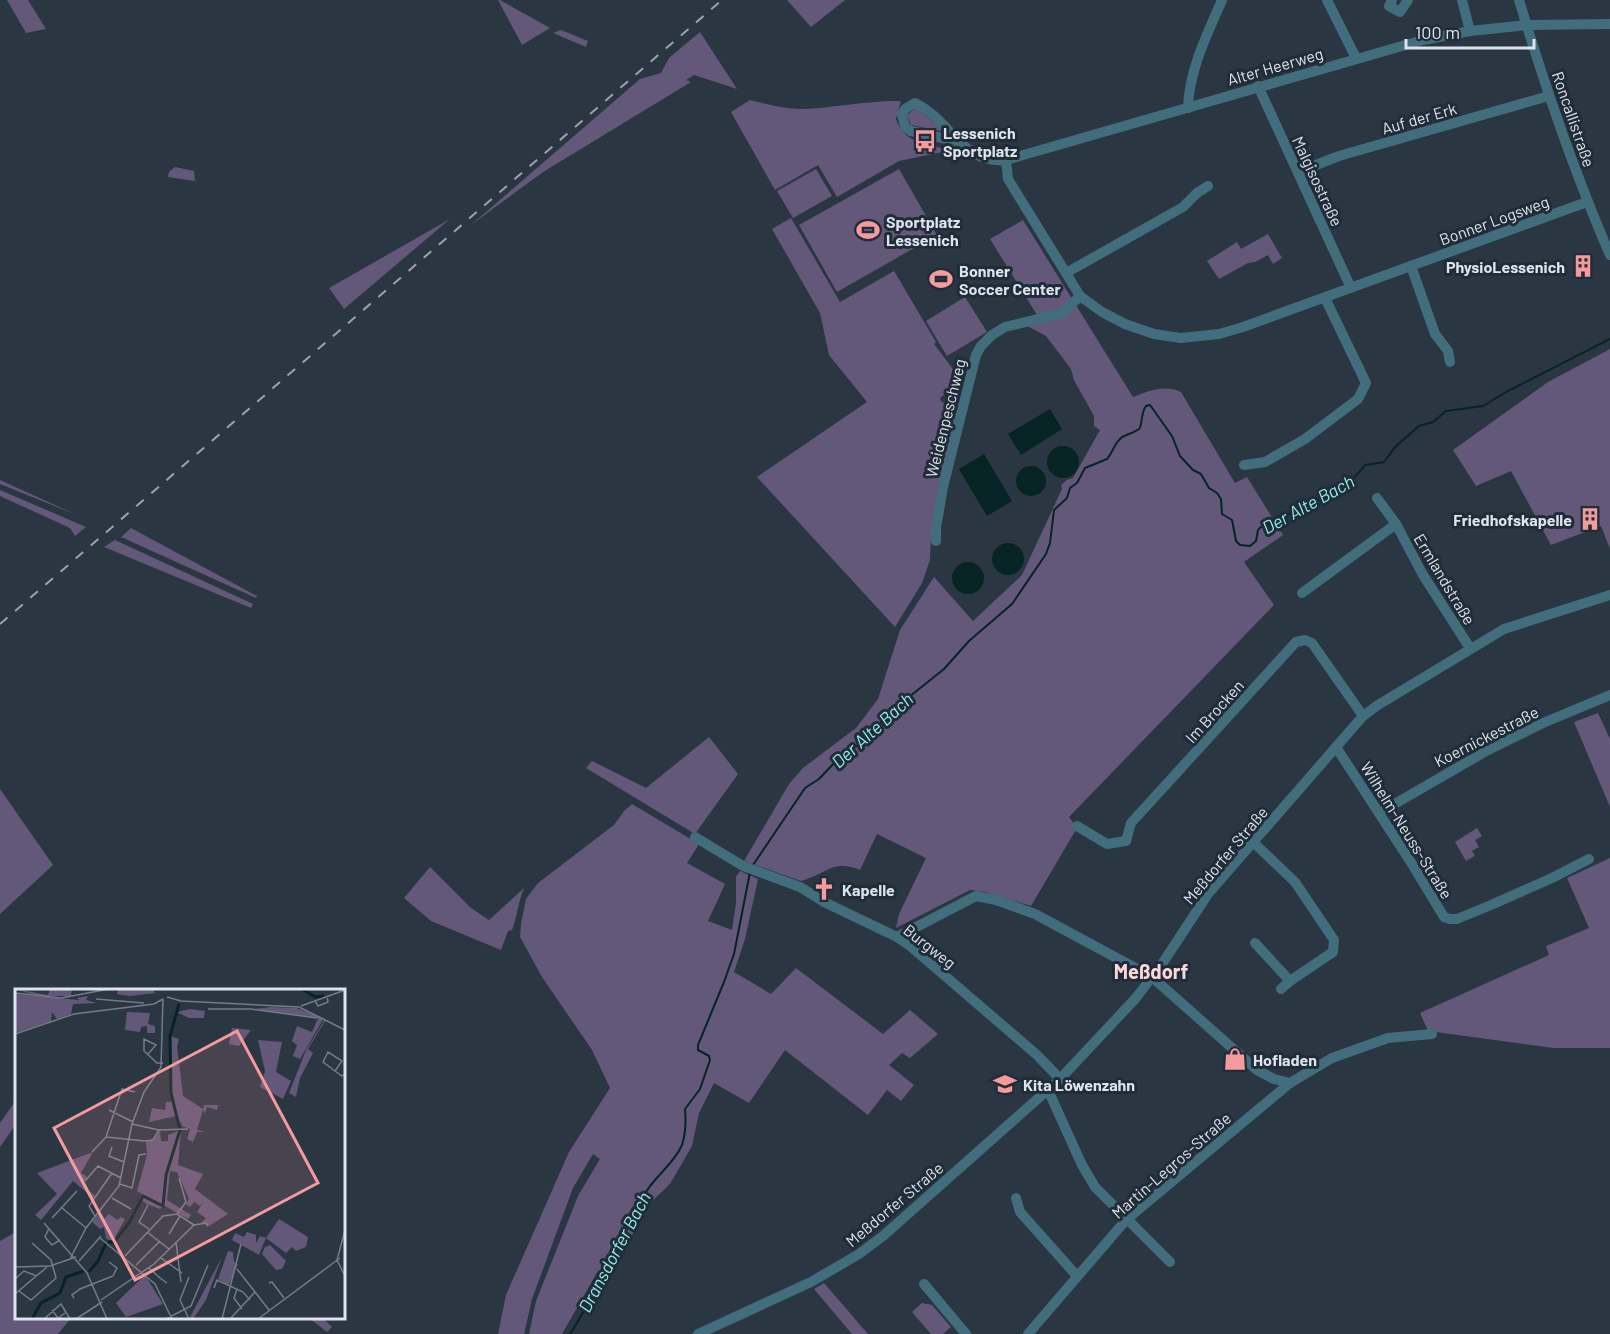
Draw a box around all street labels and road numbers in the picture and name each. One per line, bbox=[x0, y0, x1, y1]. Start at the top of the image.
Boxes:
street label: Alter Heerweg bbox=[1225, 43, 1325, 89]
street label: Roncallistraße bbox=[1549, 69, 1599, 169]
street label: Auf der Erk bbox=[1379, 98, 1459, 138]
street label: Malgisostraße bbox=[1289, 133, 1347, 229]
street label: Bonner Logsweg bbox=[1437, 191, 1551, 249]
street label: Weidenpeschweg bbox=[921, 357, 969, 479]
street label: Ermlandstraße bbox=[1410, 530, 1480, 628]
street label: Im Brocken bbox=[1181, 676, 1247, 746]
street label: Koernickestraße bbox=[1431, 702, 1541, 770]
street label: Wilhelm-Neuss-Straße bbox=[1357, 758, 1457, 902]
street label: Meßdorfer Straße bbox=[1179, 802, 1271, 908]
street label: Burgweg bbox=[900, 920, 960, 972]
street label: Martin-Legros-Straße bbox=[1108, 1108, 1234, 1222]
street label: Meßdorfer Straße bbox=[841, 1158, 947, 1250]

